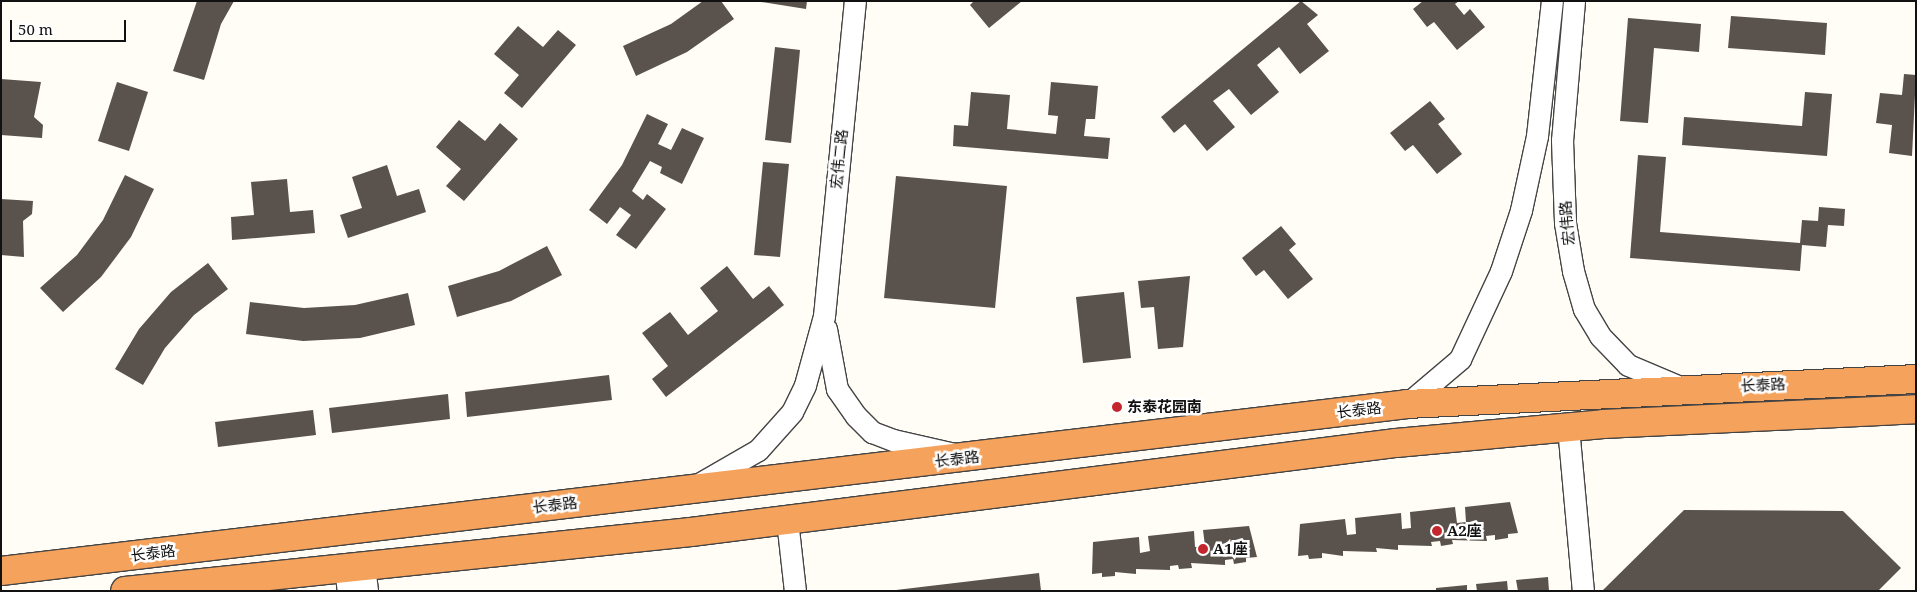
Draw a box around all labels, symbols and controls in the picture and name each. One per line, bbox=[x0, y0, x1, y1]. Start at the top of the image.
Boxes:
scale bar bbox=[12, 10, 129, 42]
text: 50 m bbox=[18, 19, 53, 39]
street label: 宏伟二路 bbox=[827, 128, 851, 190]
street label: 宏伟路 bbox=[1556, 200, 1578, 246]
street label: 长泰路 bbox=[1740, 375, 1786, 395]
place label: 东泰花园南 bbox=[1127, 398, 1202, 416]
street label: 长泰路 bbox=[1336, 398, 1382, 422]
marker: 东泰花园南 bbox=[1111, 401, 1123, 413]
street label: 长泰路 bbox=[934, 447, 980, 471]
street label: 长泰路 bbox=[532, 493, 578, 517]
place label: A2座 bbox=[1447, 522, 1482, 540]
marker: A2座 bbox=[1431, 525, 1443, 537]
place label: A1座 bbox=[1213, 540, 1248, 558]
street label: 长泰路 bbox=[130, 541, 176, 565]
marker: A1座 bbox=[1197, 543, 1209, 555]

